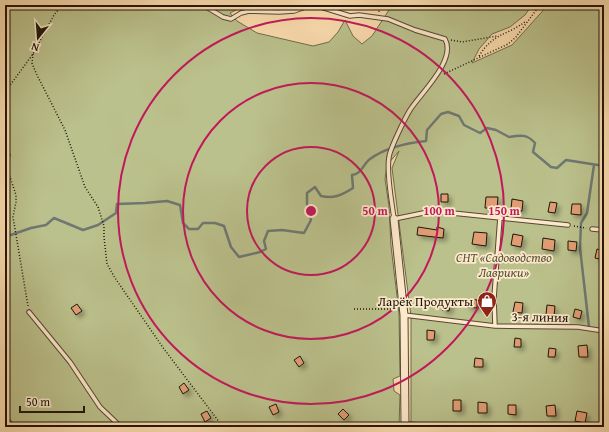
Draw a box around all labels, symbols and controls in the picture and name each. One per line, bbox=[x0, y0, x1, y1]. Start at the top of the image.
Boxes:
north arrow bbox=[18, 18, 58, 58]
text: N bbox=[29, 39, 41, 56]
text: 50 m bbox=[362, 202, 388, 219]
text: 100 m bbox=[423, 202, 456, 219]
text: 150 m bbox=[488, 202, 521, 219]
centre of rings bbox=[304, 204, 318, 218]
park label: СНТ «Садоводство Лаврики» bbox=[456, 248, 552, 282]
shop icon: Ларёк Продукты bbox=[476, 290, 498, 318]
place label: Ларёк Продукты bbox=[378, 292, 473, 311]
street label: 3-я линия bbox=[511, 307, 569, 327]
scale bar bbox=[20, 388, 84, 414]
text: 50 m bbox=[26, 393, 50, 410]

